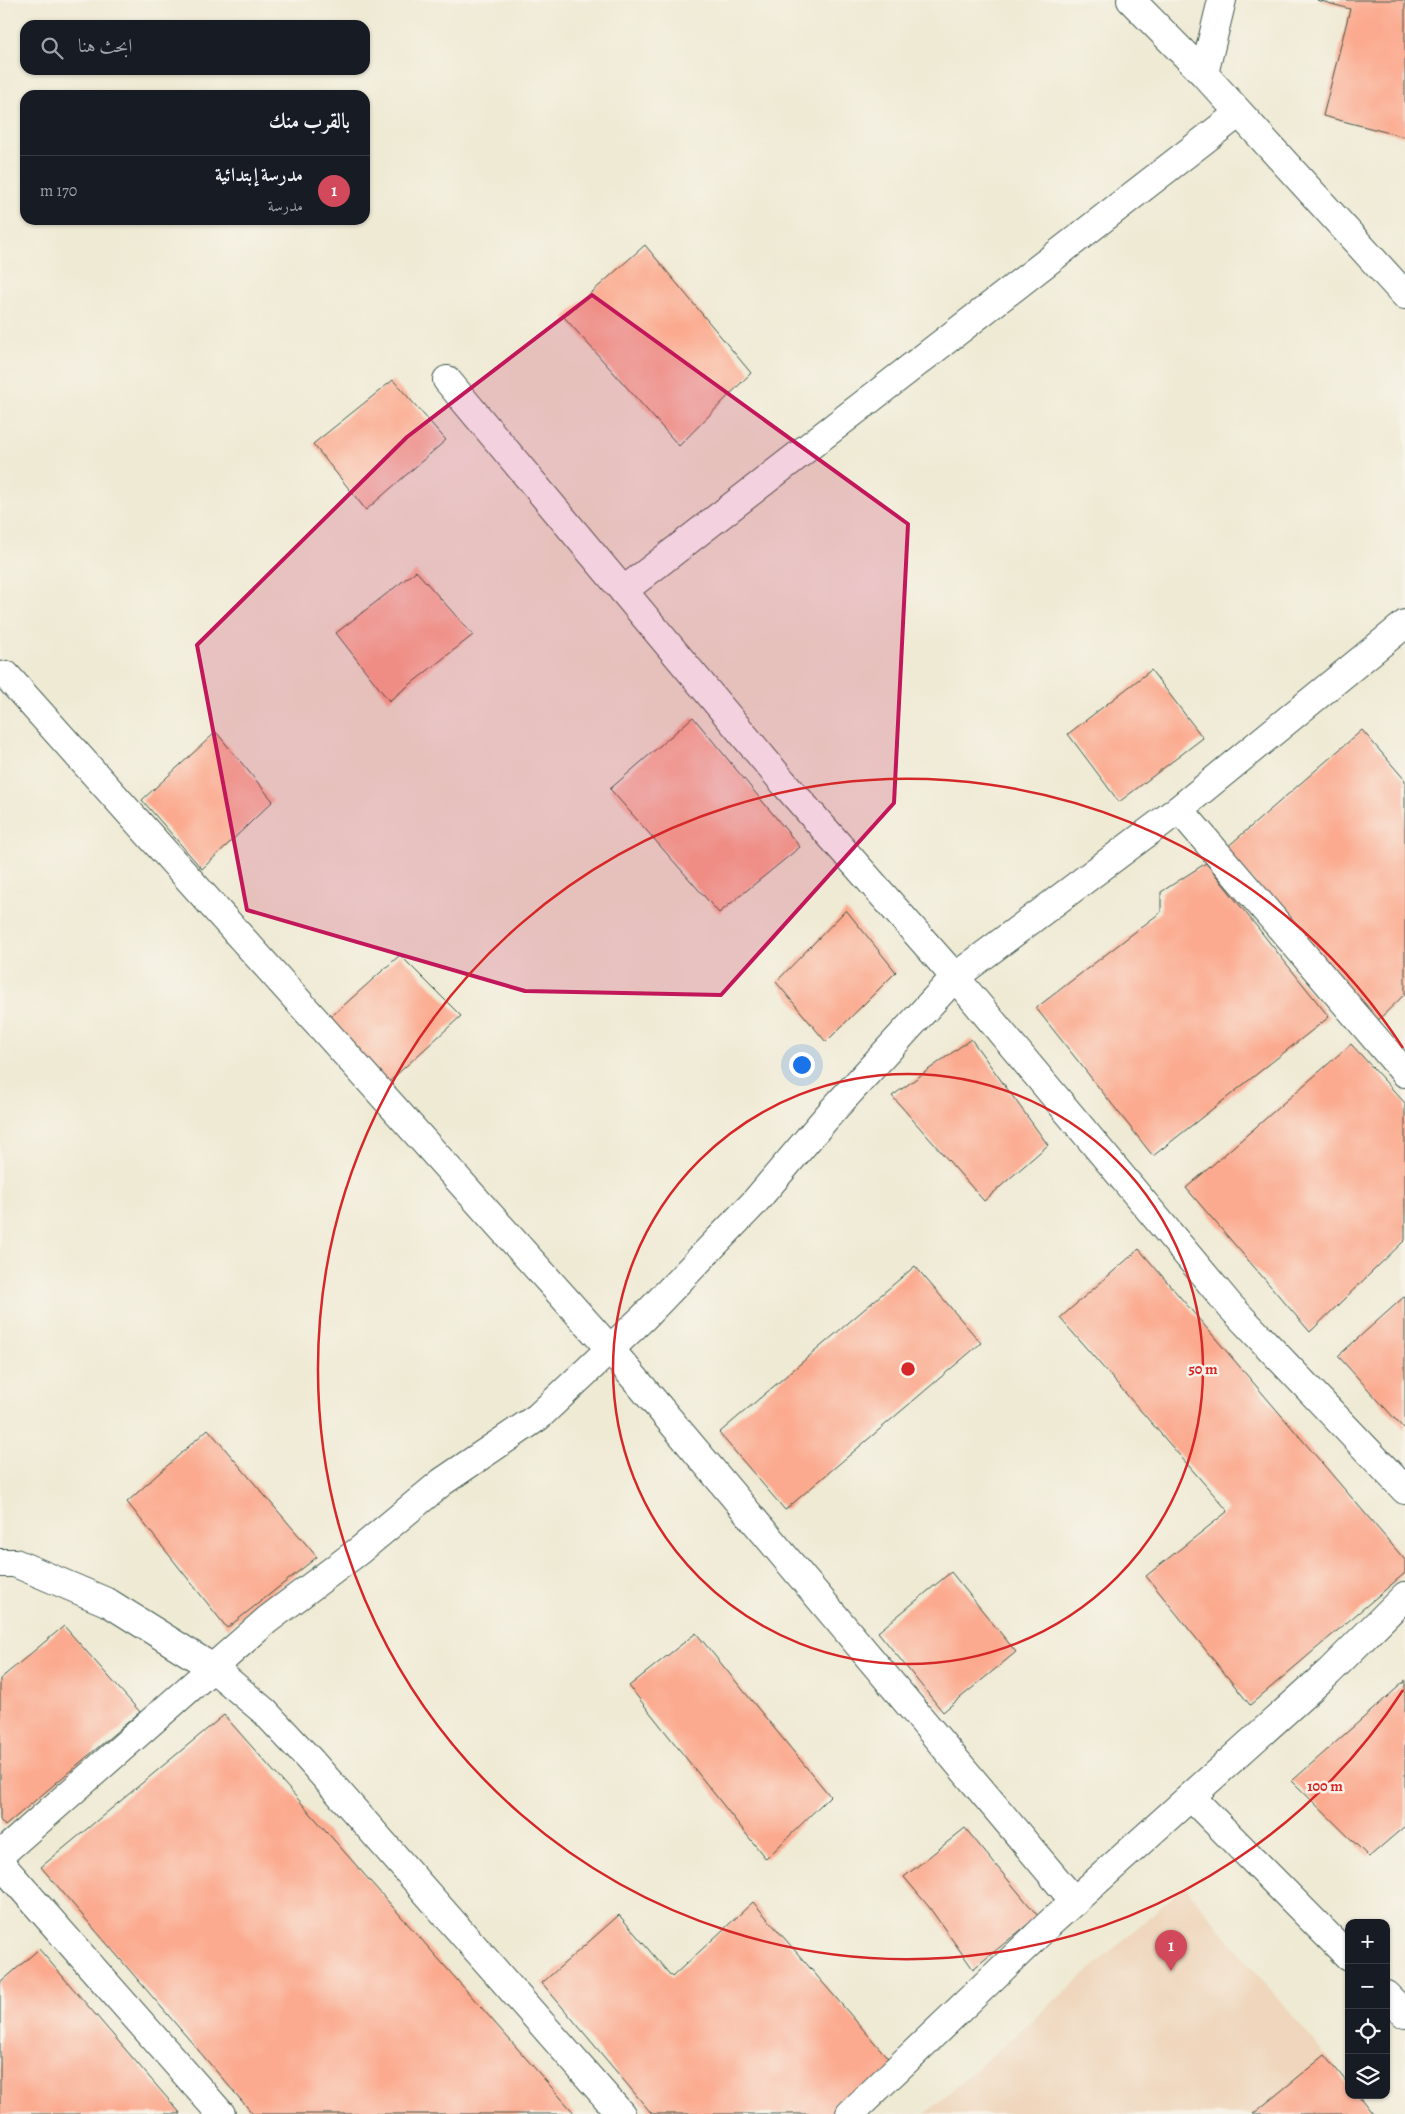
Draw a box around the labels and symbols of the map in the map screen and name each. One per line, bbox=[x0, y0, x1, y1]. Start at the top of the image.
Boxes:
your location bbox=[789, 1052, 815, 1078]
text: 50 m bbox=[1188, 1359, 1218, 1379]
centre of rings bbox=[899, 1360, 917, 1378]
text: 100 m bbox=[1307, 1776, 1343, 1796]
pin: 1 bbox=[1155, 1930, 1187, 1971]

